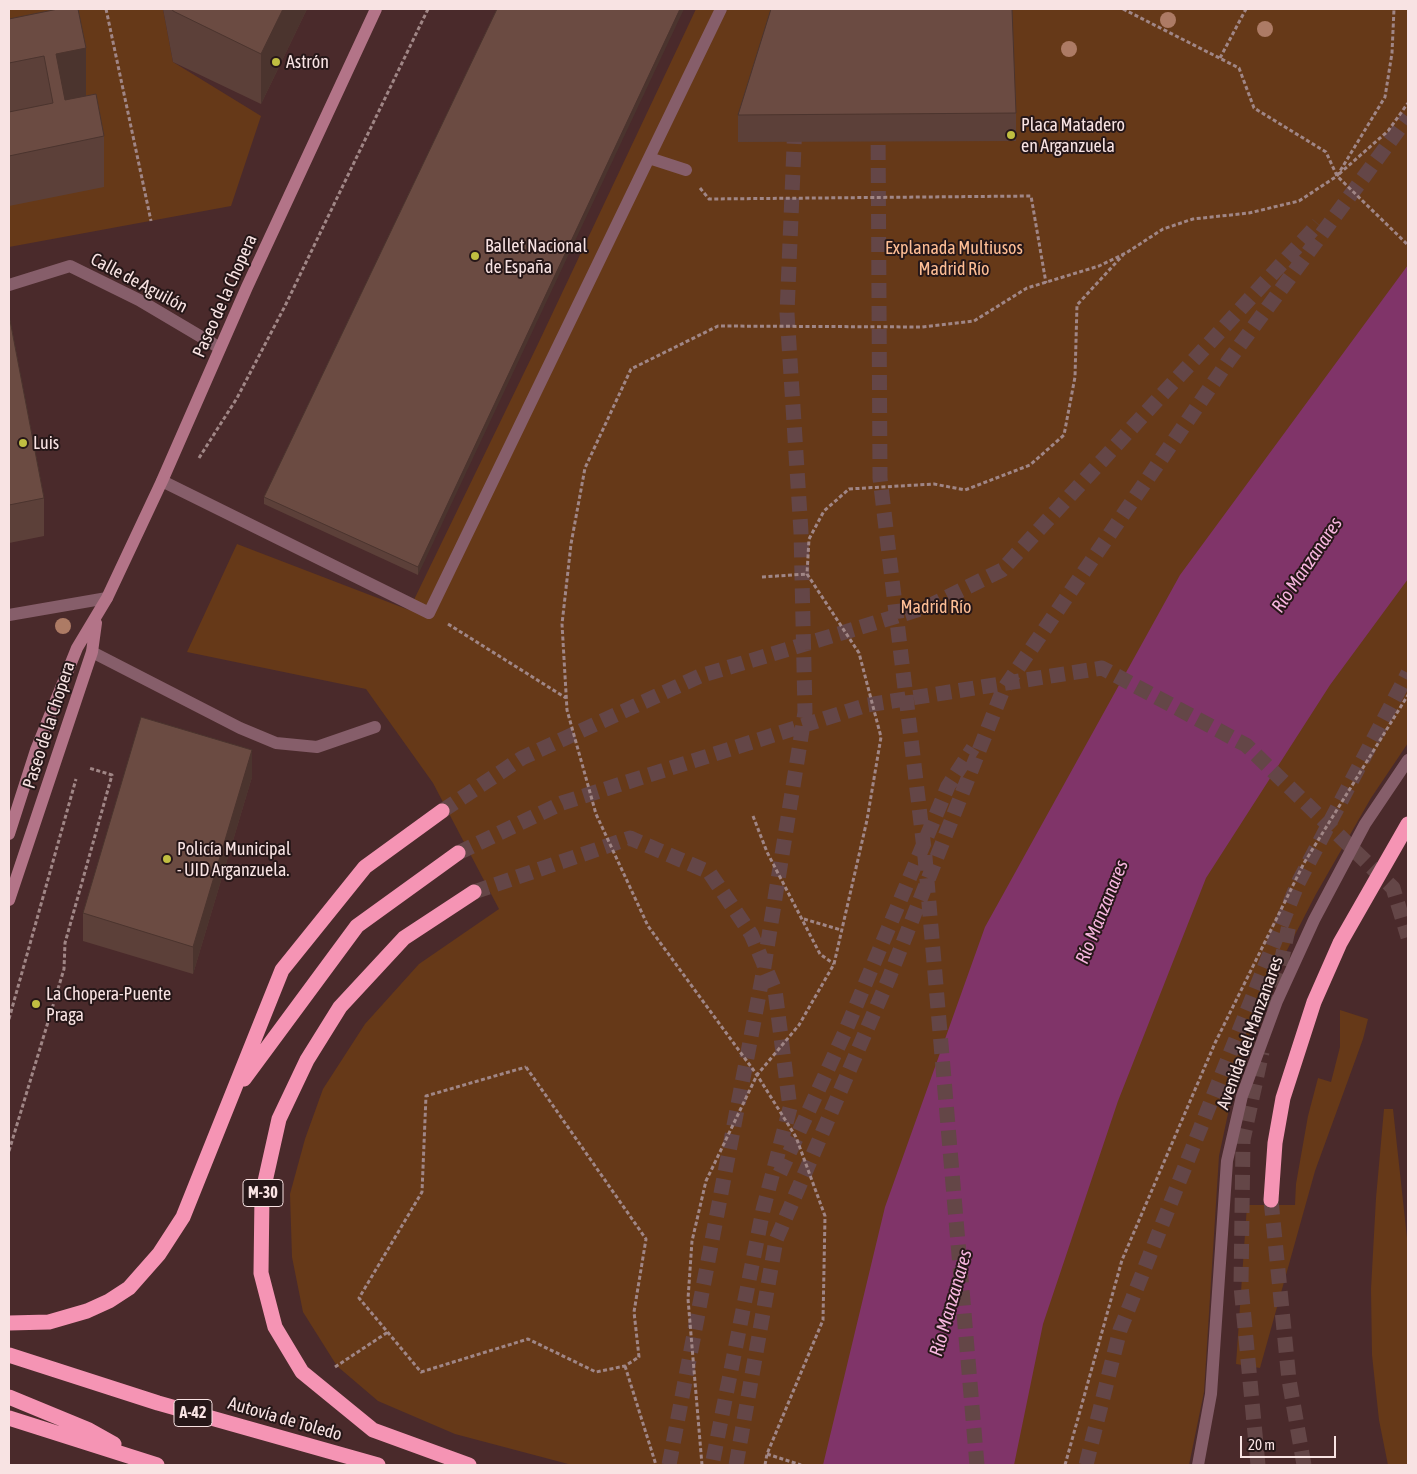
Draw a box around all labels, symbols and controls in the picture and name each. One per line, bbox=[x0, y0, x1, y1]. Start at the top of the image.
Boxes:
place label: Astrón bbox=[286, 51, 329, 73]
marker: Astrón bbox=[270, 56, 282, 68]
place label: Placa Matadero en Arganzuela bbox=[1021, 114, 1125, 156]
marker: Placa Matadero en Arganzuela bbox=[1005, 129, 1017, 141]
street label: Paseo de la Chopera bbox=[188, 231, 262, 361]
place label: Ballet Nacional de España bbox=[485, 235, 587, 278]
park label: Explanada Multiusos Madrid Río bbox=[885, 237, 1023, 280]
street label: Calle de Aguilón bbox=[87, 248, 191, 318]
marker: Ballet Nacional de España bbox=[469, 250, 481, 262]
place label: Luis bbox=[33, 432, 59, 454]
marker: Luis bbox=[17, 437, 29, 449]
water label: Río Manzanares bbox=[1267, 513, 1347, 617]
park label: Madrid Río bbox=[900, 596, 972, 618]
street label: Paseo de la Chopera bbox=[18, 659, 80, 791]
place label: Policía Municipal - UID Arganzuela. bbox=[177, 838, 291, 881]
marker: Policía Municipal - UID Arganzuela. bbox=[161, 853, 173, 865]
water label: Río Manzanares bbox=[1071, 857, 1133, 967]
street label: Avenida del Manzanares bbox=[1212, 953, 1288, 1113]
place label: La Chopera-Puente Praga bbox=[46, 983, 171, 1026]
marker: La Chopera-Puente Praga bbox=[30, 998, 42, 1010]
road number: M-30 bbox=[243, 1180, 283, 1206]
water label: Río Manzanares bbox=[925, 1247, 977, 1359]
street label: Autovía de Toledo bbox=[226, 1392, 344, 1446]
road number: A-42 bbox=[174, 1400, 212, 1426]
scale bar bbox=[1242, 1426, 1338, 1458]
text: 20 m bbox=[1248, 1436, 1275, 1453]

